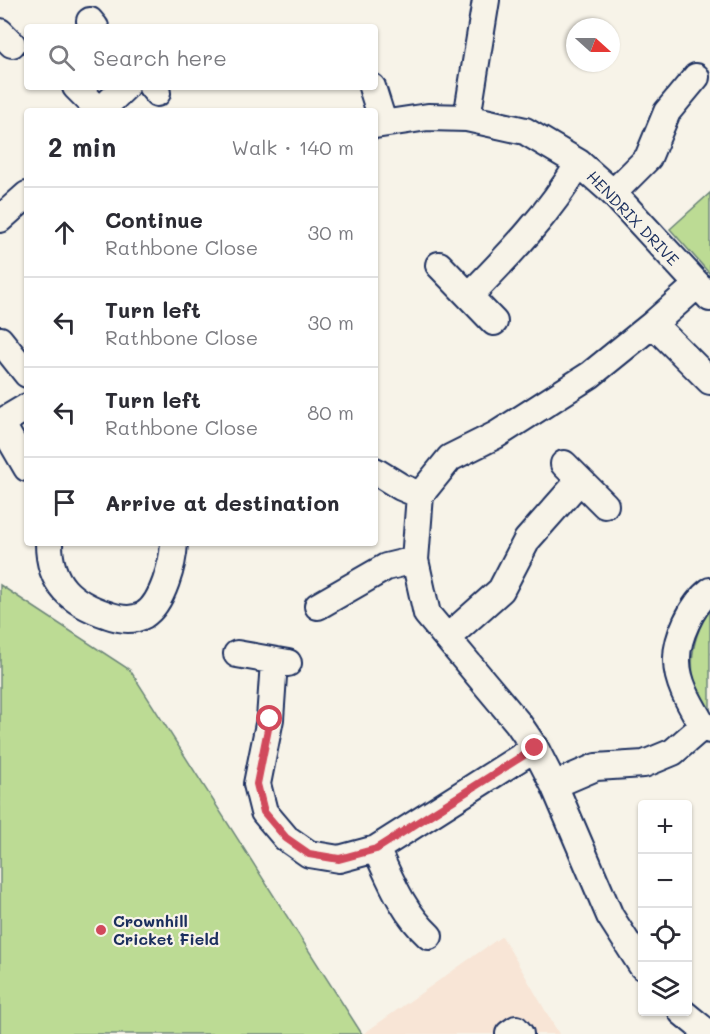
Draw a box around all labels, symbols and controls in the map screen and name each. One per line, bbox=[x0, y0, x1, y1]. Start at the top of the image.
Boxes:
north arrow bbox=[566, 18, 620, 72]
search box bbox=[24, 24, 378, 90]
icon: search bbox=[45, 41, 78, 74]
text: Search here bbox=[93, 43, 227, 72]
text: 2 min bbox=[48, 130, 116, 164]
text: Walk · 140 m bbox=[231, 134, 354, 160]
street label: HENDRIX DRIVE bbox=[583, 166, 684, 270]
text: Continue bbox=[105, 205, 203, 234]
icon: ahead bbox=[48, 216, 81, 249]
text: 30 m bbox=[308, 219, 354, 245]
text: Rathbone Close bbox=[105, 234, 258, 260]
text: Turn left bbox=[105, 295, 201, 324]
icon: left bbox=[48, 306, 81, 339]
text: 30 m bbox=[308, 309, 354, 335]
text: Rathbone Close bbox=[105, 324, 258, 350]
text: Turn left bbox=[105, 385, 201, 414]
icon: left bbox=[48, 396, 81, 429]
text: 80 m bbox=[307, 399, 354, 425]
text: Rathbone Close bbox=[105, 414, 258, 440]
icon: arrive bbox=[48, 486, 81, 519]
text: Arrive at destination bbox=[105, 488, 340, 517]
route start bbox=[256, 705, 282, 731]
route end bbox=[521, 734, 547, 760]
map controls bbox=[638, 800, 692, 1016]
button: + bbox=[638, 800, 692, 854]
button: − bbox=[638, 854, 692, 908]
button: locate bbox=[638, 908, 692, 962]
place label: Crownhill Cricket Field bbox=[113, 910, 219, 949]
marker: Crownhill Cricket Field bbox=[94, 923, 108, 937]
button: layers bbox=[638, 962, 692, 1016]

